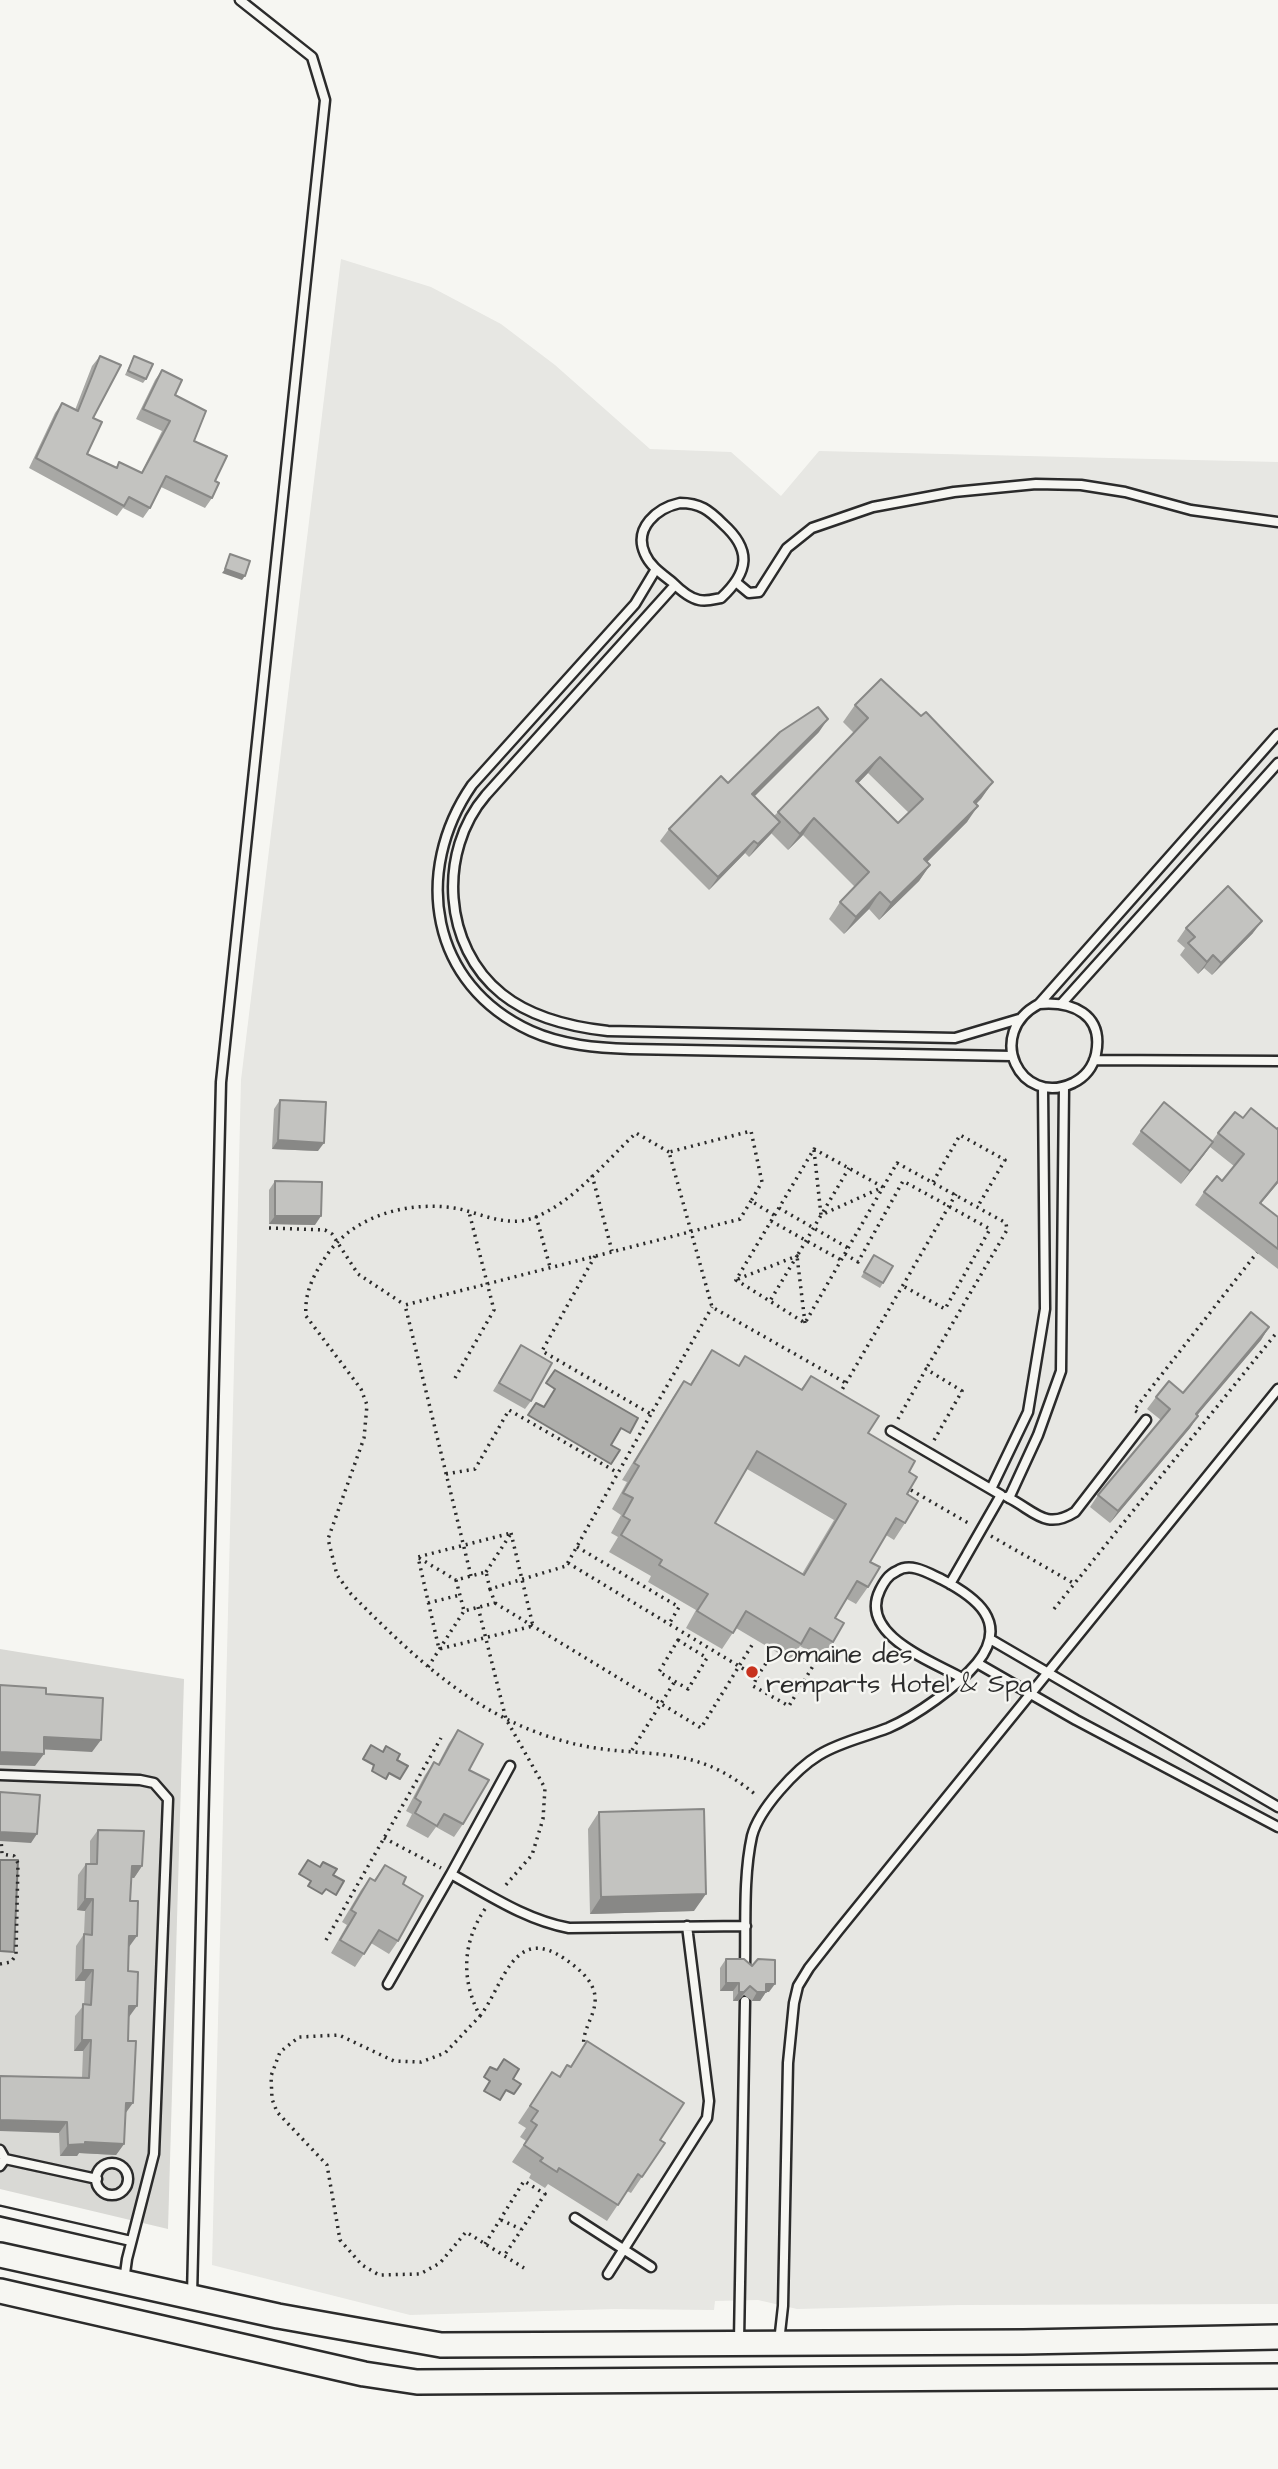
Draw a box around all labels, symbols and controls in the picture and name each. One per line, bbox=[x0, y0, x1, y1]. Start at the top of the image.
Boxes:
place label: Domaine des remparts Hotel & Spa bbox=[766, 1641, 1032, 1702]
marker: Domaine des remparts Hotel & Spa bbox=[744, 1664, 760, 1680]

